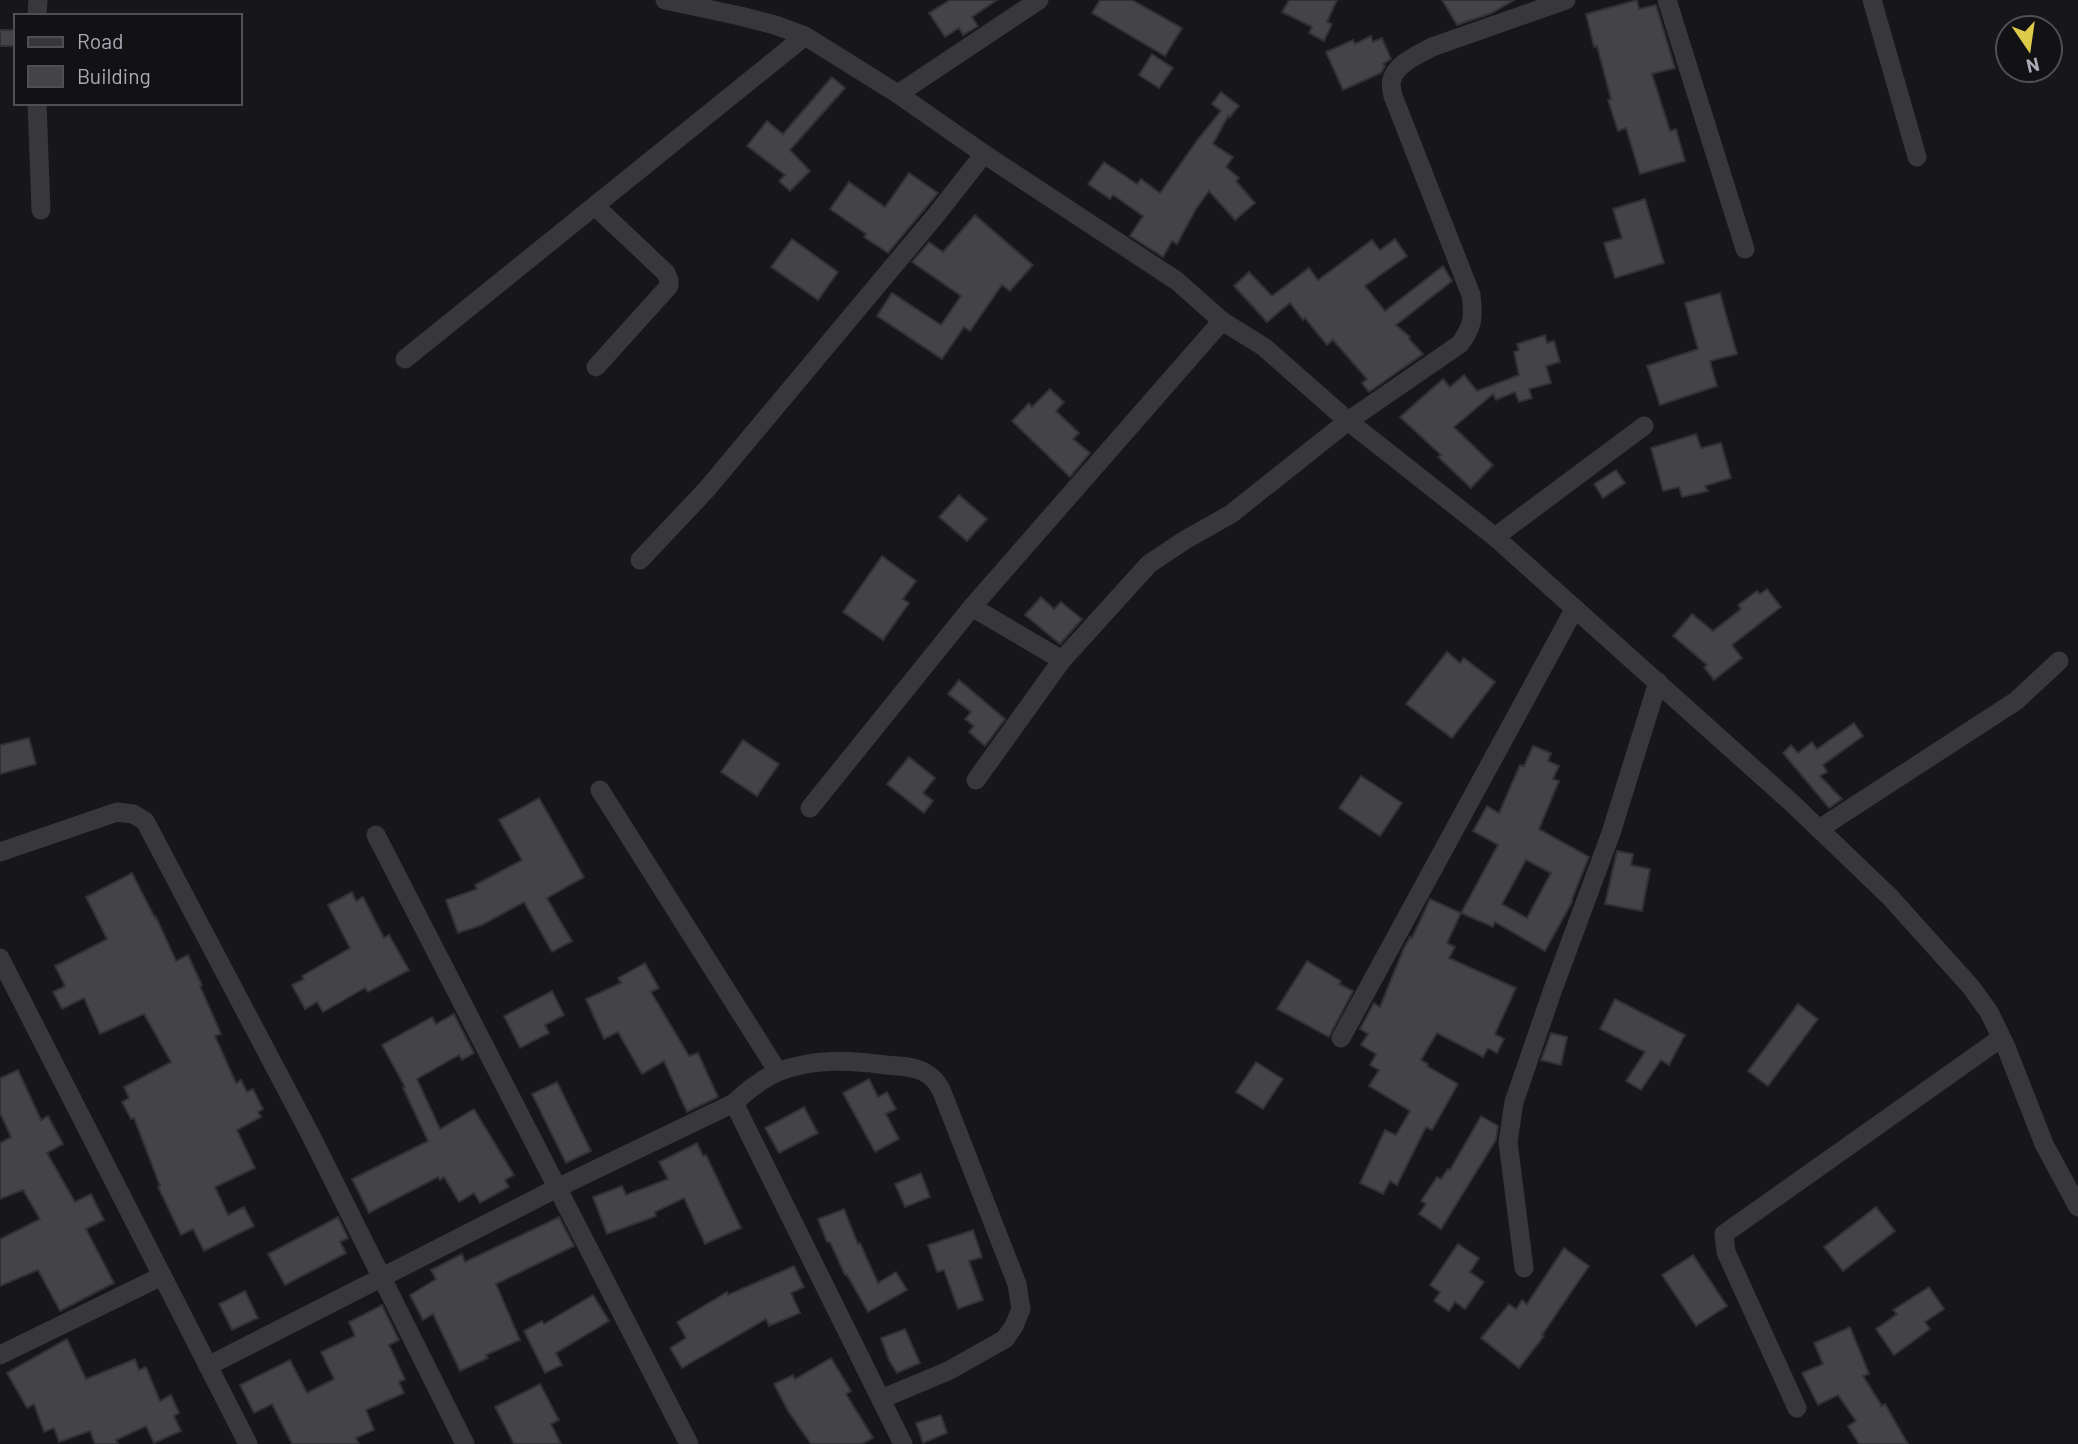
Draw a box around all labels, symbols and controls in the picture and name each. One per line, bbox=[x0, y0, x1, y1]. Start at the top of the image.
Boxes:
legend bbox=[14, 14, 242, 105]
north arrow bbox=[1994, 14, 2064, 84]
text: Road bbox=[77, 28, 123, 53]
text: N bbox=[2024, 53, 2042, 79]
text: Building bbox=[77, 63, 151, 88]

